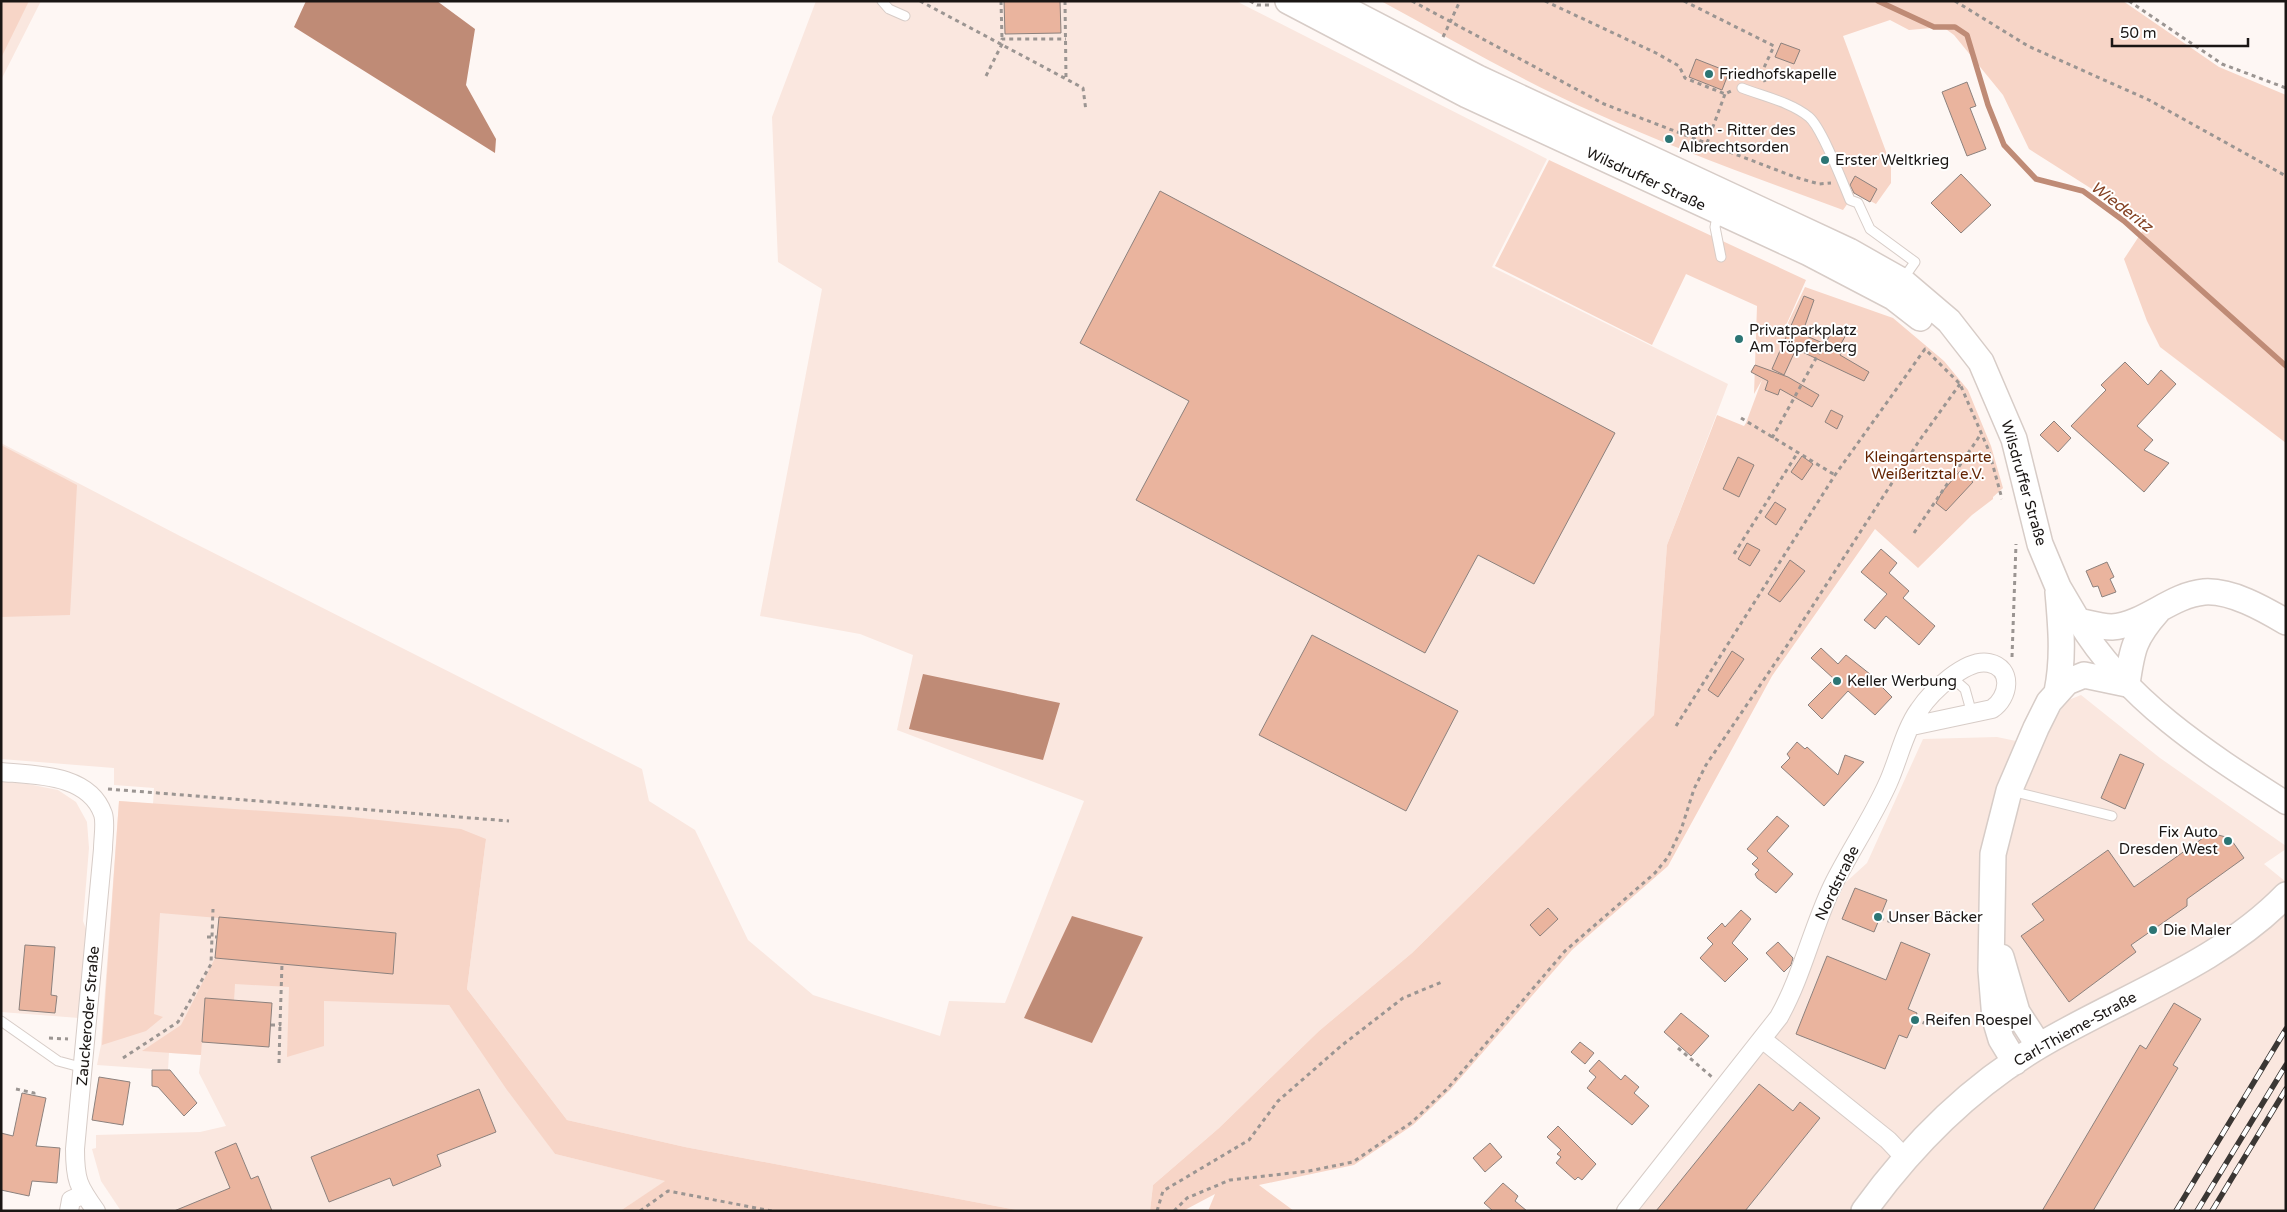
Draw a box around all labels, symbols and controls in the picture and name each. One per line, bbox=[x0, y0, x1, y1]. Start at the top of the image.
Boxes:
scale bar bbox=[2112, 15, 2248, 47]
text: 50 m bbox=[2120, 24, 2157, 42]
place label: Friedhofskapelle bbox=[1719, 65, 1837, 83]
marker: Friedhofskapelle bbox=[1703, 68, 1715, 80]
place label: Rath - Ritter des Albrechtsorden bbox=[1679, 121, 1796, 156]
marker: Rath - Ritter des Albrechtsorden bbox=[1663, 133, 1675, 145]
street label: Wilsdruffer Straße bbox=[1583, 143, 1709, 215]
place label: Erster Weltkrieg bbox=[1835, 151, 1949, 169]
marker: Erster Weltkrieg bbox=[1819, 154, 1831, 166]
water label: Wiederitz bbox=[2086, 177, 2158, 238]
place label: Privatparkplatz Am Töpferberg bbox=[1749, 321, 1857, 356]
marker: Privatparkplatz Am Töpferberg bbox=[1733, 333, 1745, 345]
street label: Wilsdruffer Straße bbox=[1997, 418, 2051, 548]
park label: Kleingartensparte Weißeritztal e.V. bbox=[1865, 448, 1992, 483]
place label: Keller Werbung bbox=[1847, 672, 1957, 690]
marker: Keller Werbung bbox=[1831, 675, 1843, 687]
place label: Fix Auto Dresden West bbox=[2119, 823, 2218, 858]
marker: Fix Auto Dresden West bbox=[2222, 835, 2234, 847]
street label: Nordstraße bbox=[1811, 843, 1863, 923]
place label: Unser Bäcker bbox=[1888, 908, 1983, 926]
marker: Unser Bäcker bbox=[1872, 911, 1884, 923]
place label: Die Maler bbox=[2163, 921, 2231, 939]
marker: Die Maler bbox=[2147, 924, 2159, 936]
street label: Zauckeroder Straße bbox=[73, 945, 103, 1087]
street label: Carl-Thieme-Straße bbox=[2010, 988, 2140, 1070]
place label: Reifen Roespel bbox=[1925, 1011, 2032, 1029]
marker: Reifen Roespel bbox=[1909, 1014, 1921, 1026]

